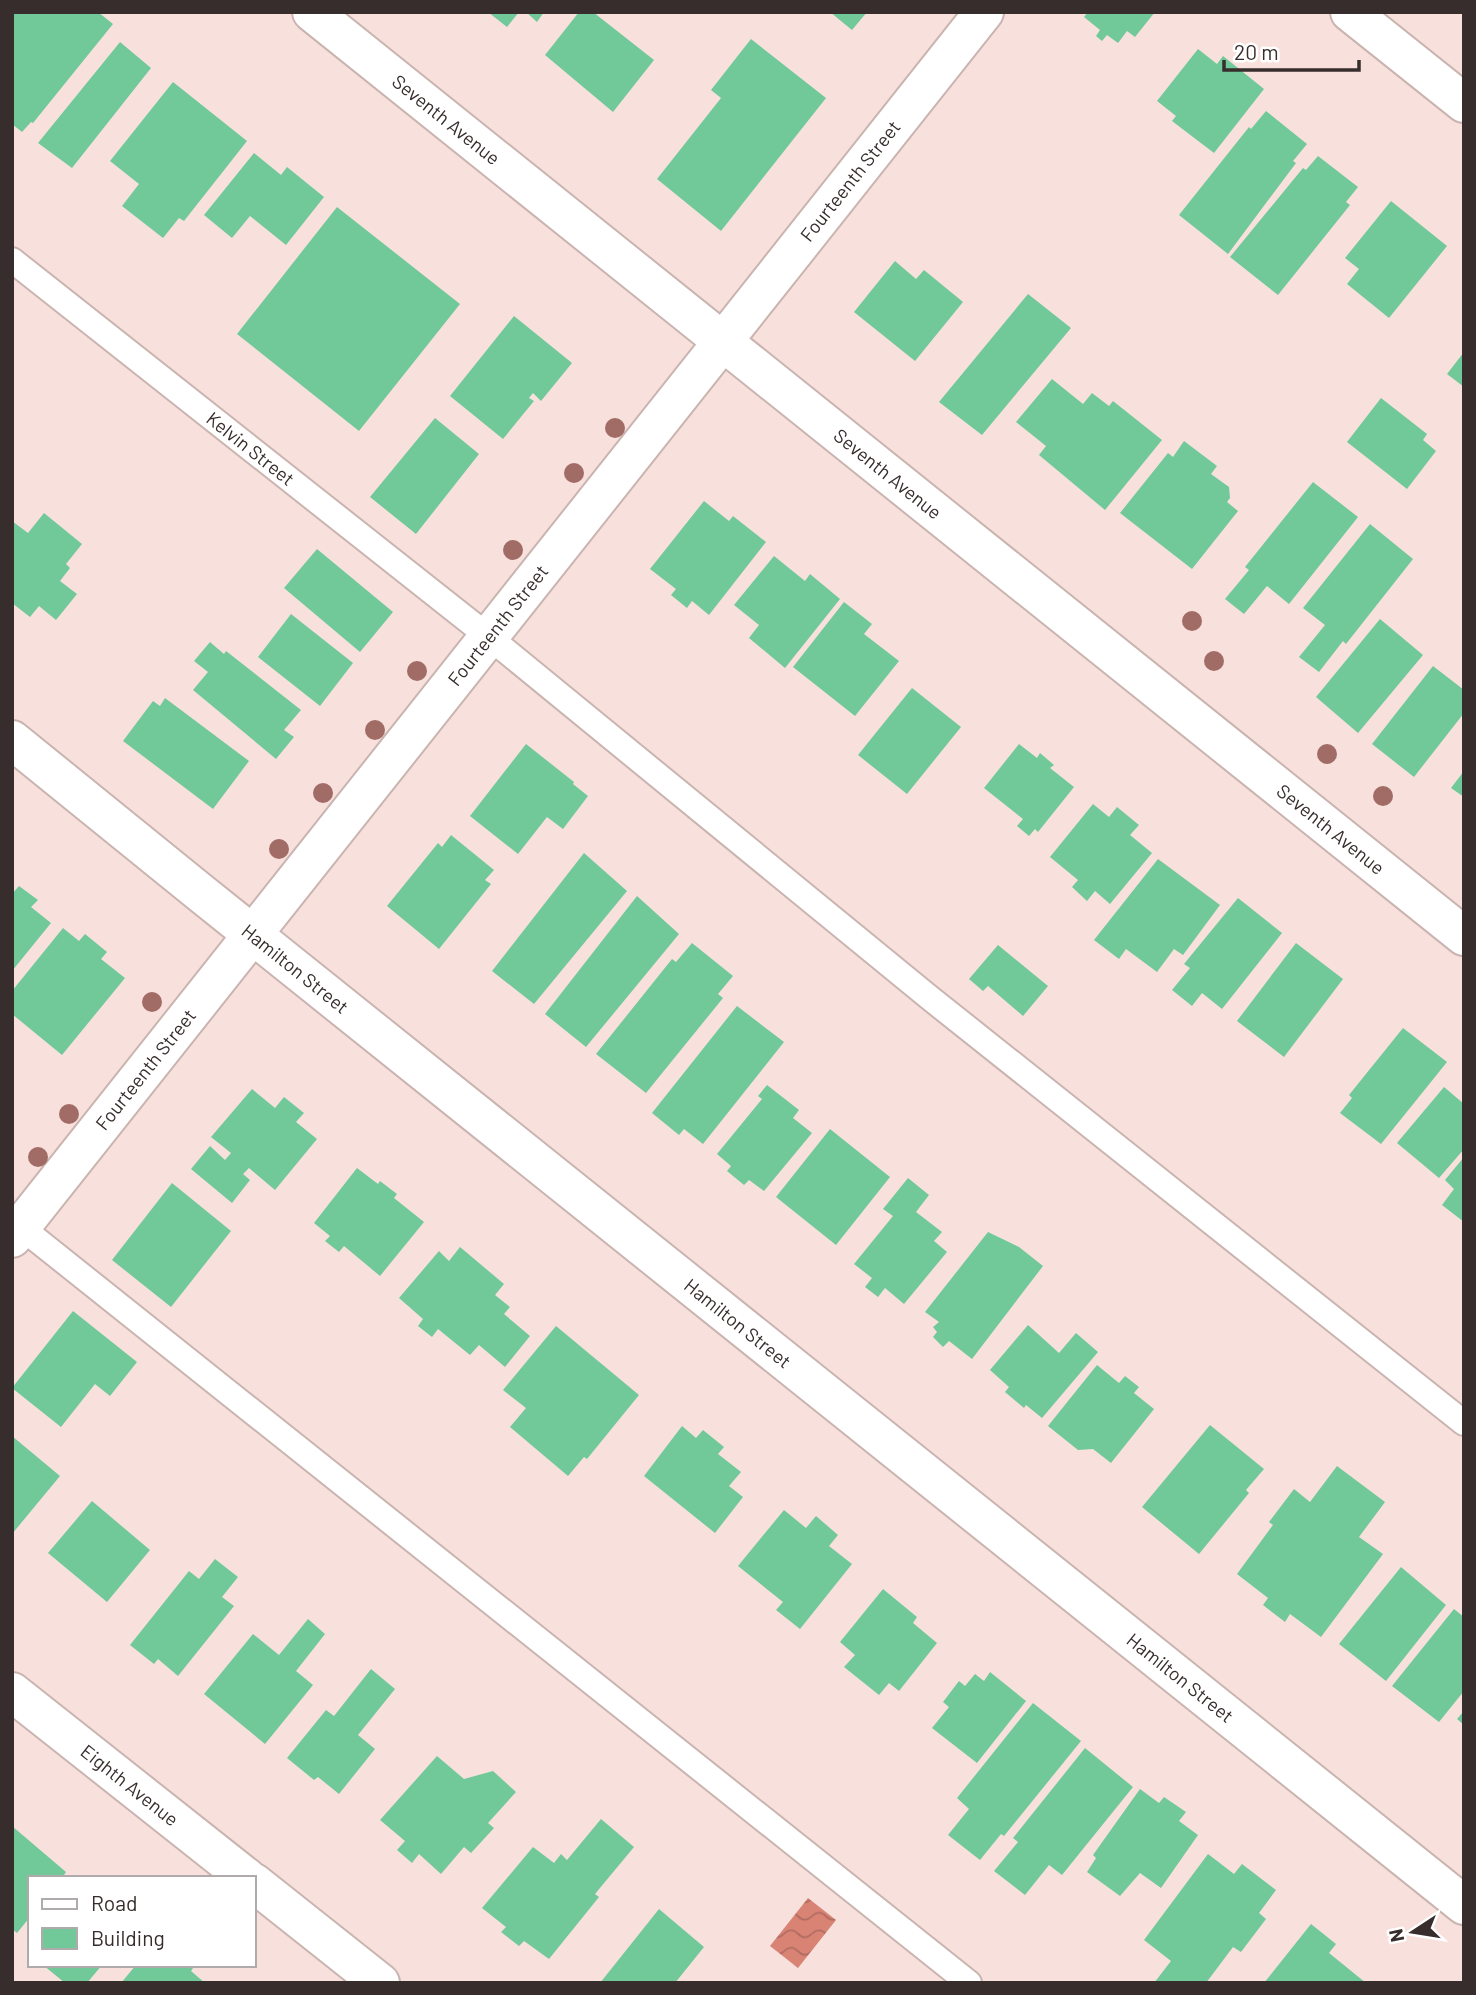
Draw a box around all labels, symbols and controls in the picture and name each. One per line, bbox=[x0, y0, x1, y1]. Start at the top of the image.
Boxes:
scale bar bbox=[1224, 28, 1359, 72]
text: 20 m bbox=[1234, 39, 1279, 64]
street label: Seventh Avenue bbox=[388, 69, 505, 169]
street label: Fourteenth Street bbox=[795, 116, 905, 246]
street label: Kelvin Street bbox=[202, 406, 299, 490]
street label: Seventh Avenue bbox=[830, 423, 946, 523]
street label: Fourteenth Street bbox=[442, 560, 552, 690]
street label: Seventh Avenue bbox=[1273, 779, 1390, 879]
street label: Hamilton Street bbox=[238, 919, 353, 1018]
street label: Fourteenth Street bbox=[90, 1004, 200, 1134]
street label: Hamilton Street bbox=[680, 1273, 796, 1372]
street label: Hamilton Street bbox=[1123, 1628, 1239, 1727]
street label: Eighth Avenue bbox=[76, 1739, 183, 1830]
legend bbox=[28, 1876, 256, 1967]
text: Road bbox=[91, 1890, 137, 1915]
north arrow bbox=[1378, 1897, 1448, 1967]
text: Building bbox=[91, 1925, 165, 1950]
text: N bbox=[1383, 1927, 1408, 1944]

